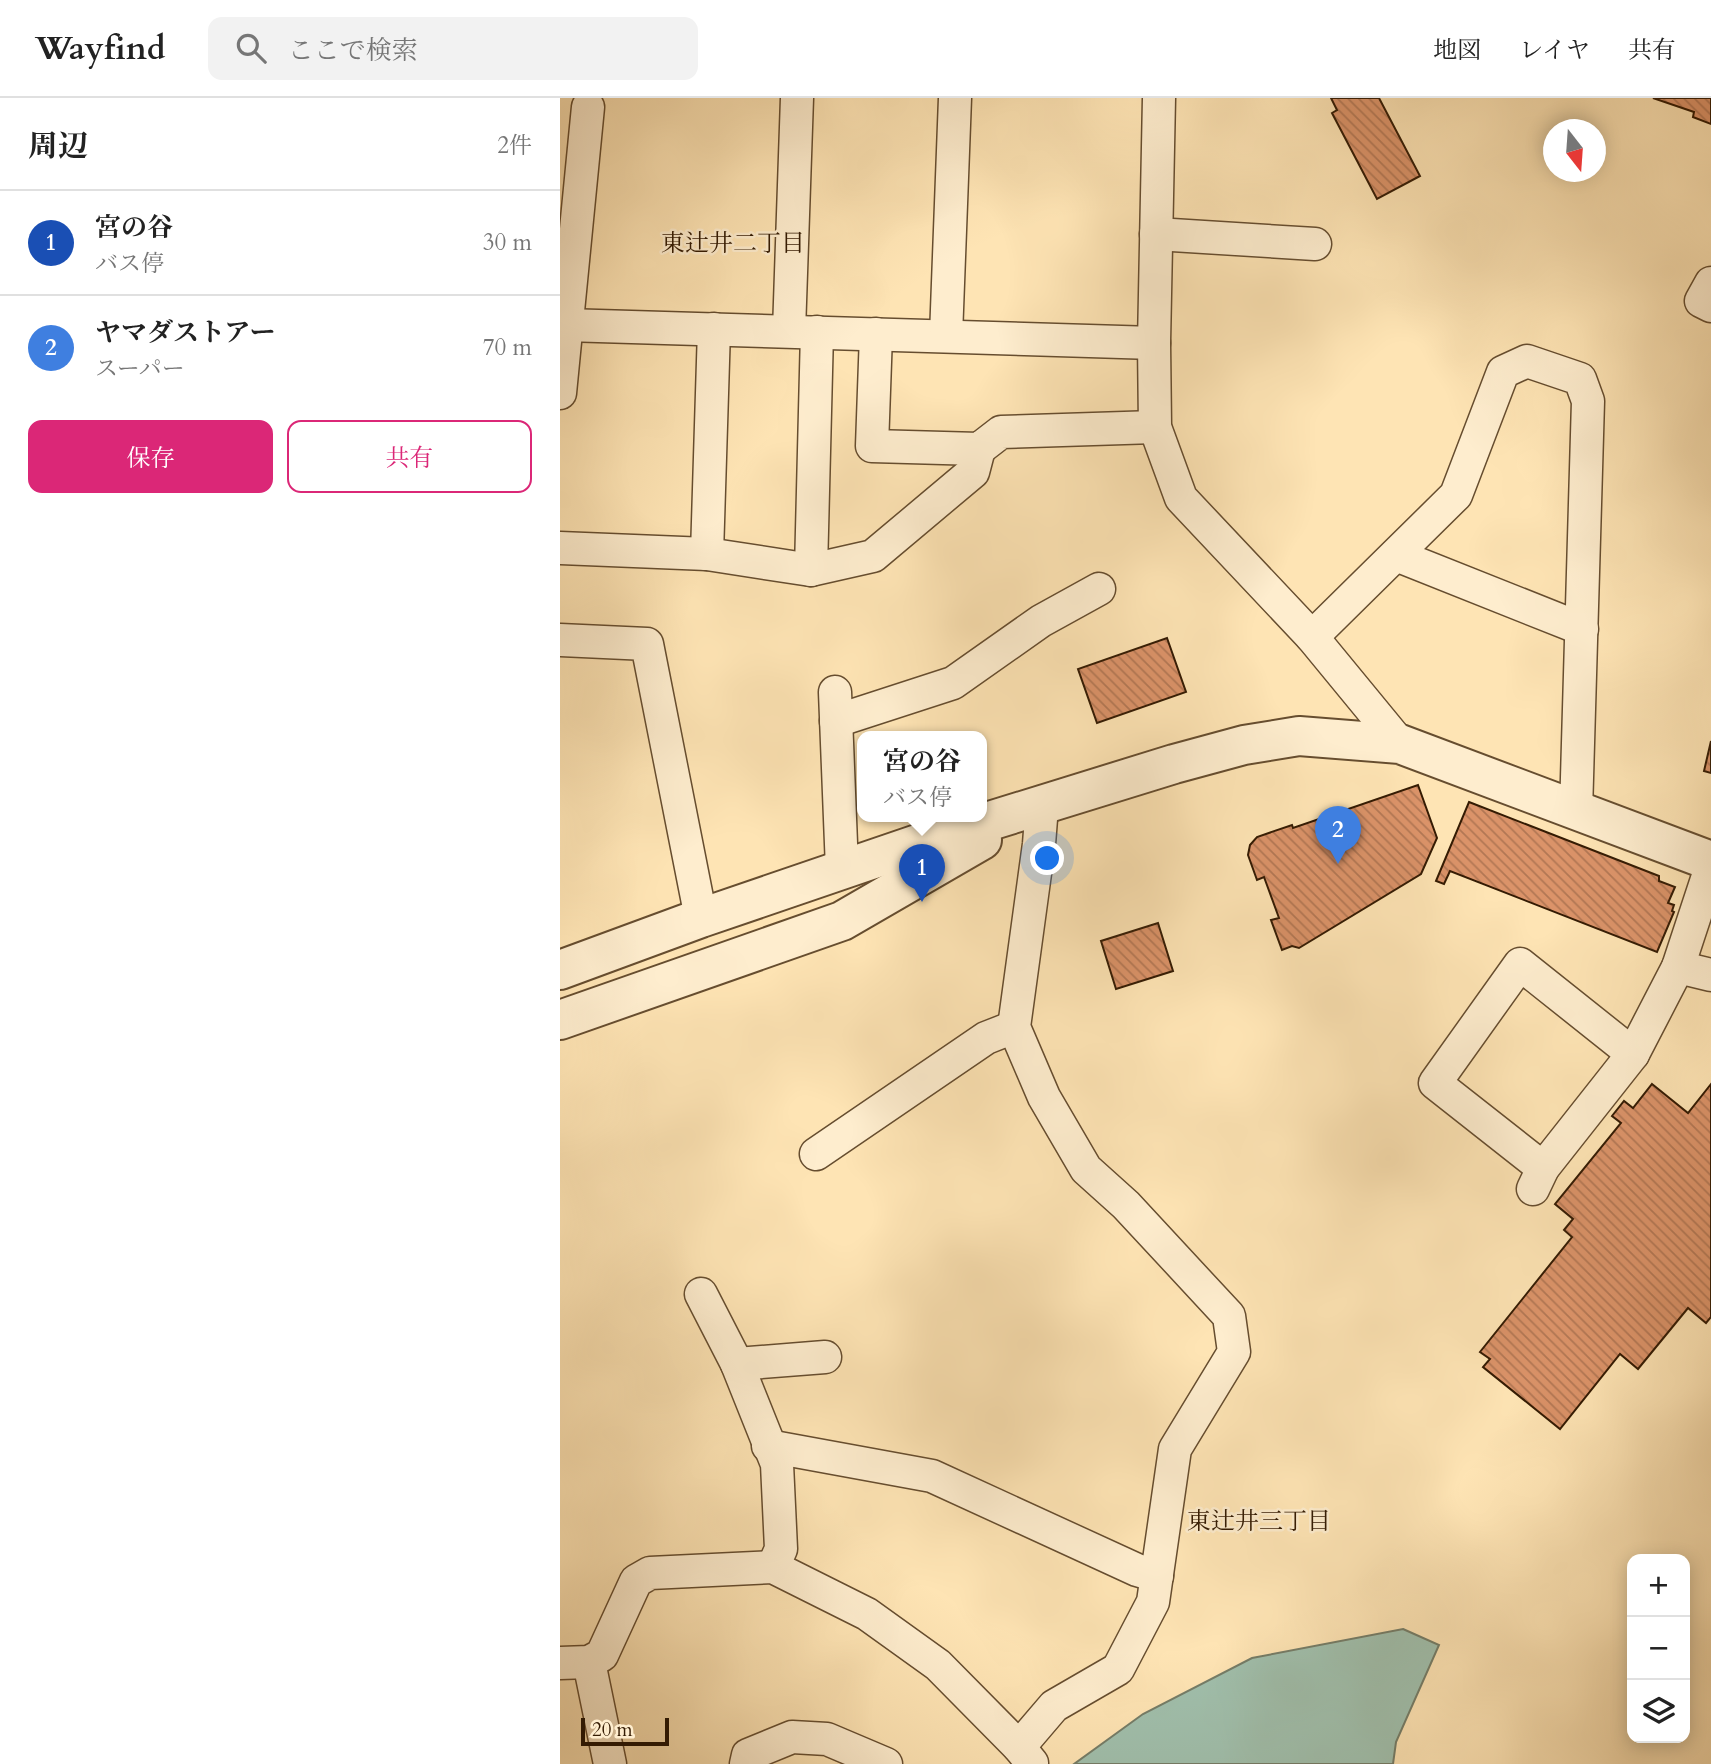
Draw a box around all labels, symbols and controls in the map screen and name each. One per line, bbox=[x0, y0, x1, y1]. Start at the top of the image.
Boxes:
search box bbox=[208, 17, 698, 80]
text: Wayfind bbox=[35, 26, 166, 71]
icon: search bbox=[232, 29, 270, 67]
text: ここで検索 bbox=[288, 33, 418, 68]
text: 地図 bbox=[1433, 34, 1481, 67]
text: レイヤ bbox=[1519, 34, 1590, 67]
text: 共有 bbox=[1628, 34, 1676, 67]
north arrow bbox=[1543, 119, 1606, 182]
text: 周辺 bbox=[28, 126, 88, 167]
text: 2件 bbox=[497, 130, 532, 161]
text: 宮の谷 bbox=[95, 210, 173, 245]
text: 1 bbox=[45, 227, 57, 258]
text: 30 m bbox=[483, 227, 532, 258]
district label: 東辻井二丁目 bbox=[661, 227, 805, 260]
text: バス停 bbox=[95, 248, 164, 279]
text: ヤマダストアー bbox=[95, 315, 275, 350]
text: 2 bbox=[45, 332, 57, 363]
text: 70 m bbox=[483, 332, 532, 363]
text: スーパー bbox=[95, 353, 185, 384]
button: 保存 bbox=[28, 420, 273, 493]
button: 共有 bbox=[287, 420, 532, 493]
popup bbox=[857, 731, 987, 822]
text: 宮の谷 bbox=[883, 744, 961, 779]
text: バス停 bbox=[883, 782, 952, 813]
pin: 2 bbox=[1315, 806, 1361, 864]
your location bbox=[1030, 841, 1064, 875]
pin: 1 bbox=[899, 844, 945, 902]
district label: 東辻井三丁目 bbox=[1187, 1505, 1331, 1538]
map controls bbox=[1627, 1554, 1690, 1743]
button: + bbox=[1627, 1554, 1690, 1617]
button: − bbox=[1627, 1617, 1690, 1680]
button: layers bbox=[1627, 1680, 1690, 1743]
scale bar bbox=[581, 1715, 668, 1747]
text: 20 m bbox=[592, 1717, 633, 1743]

